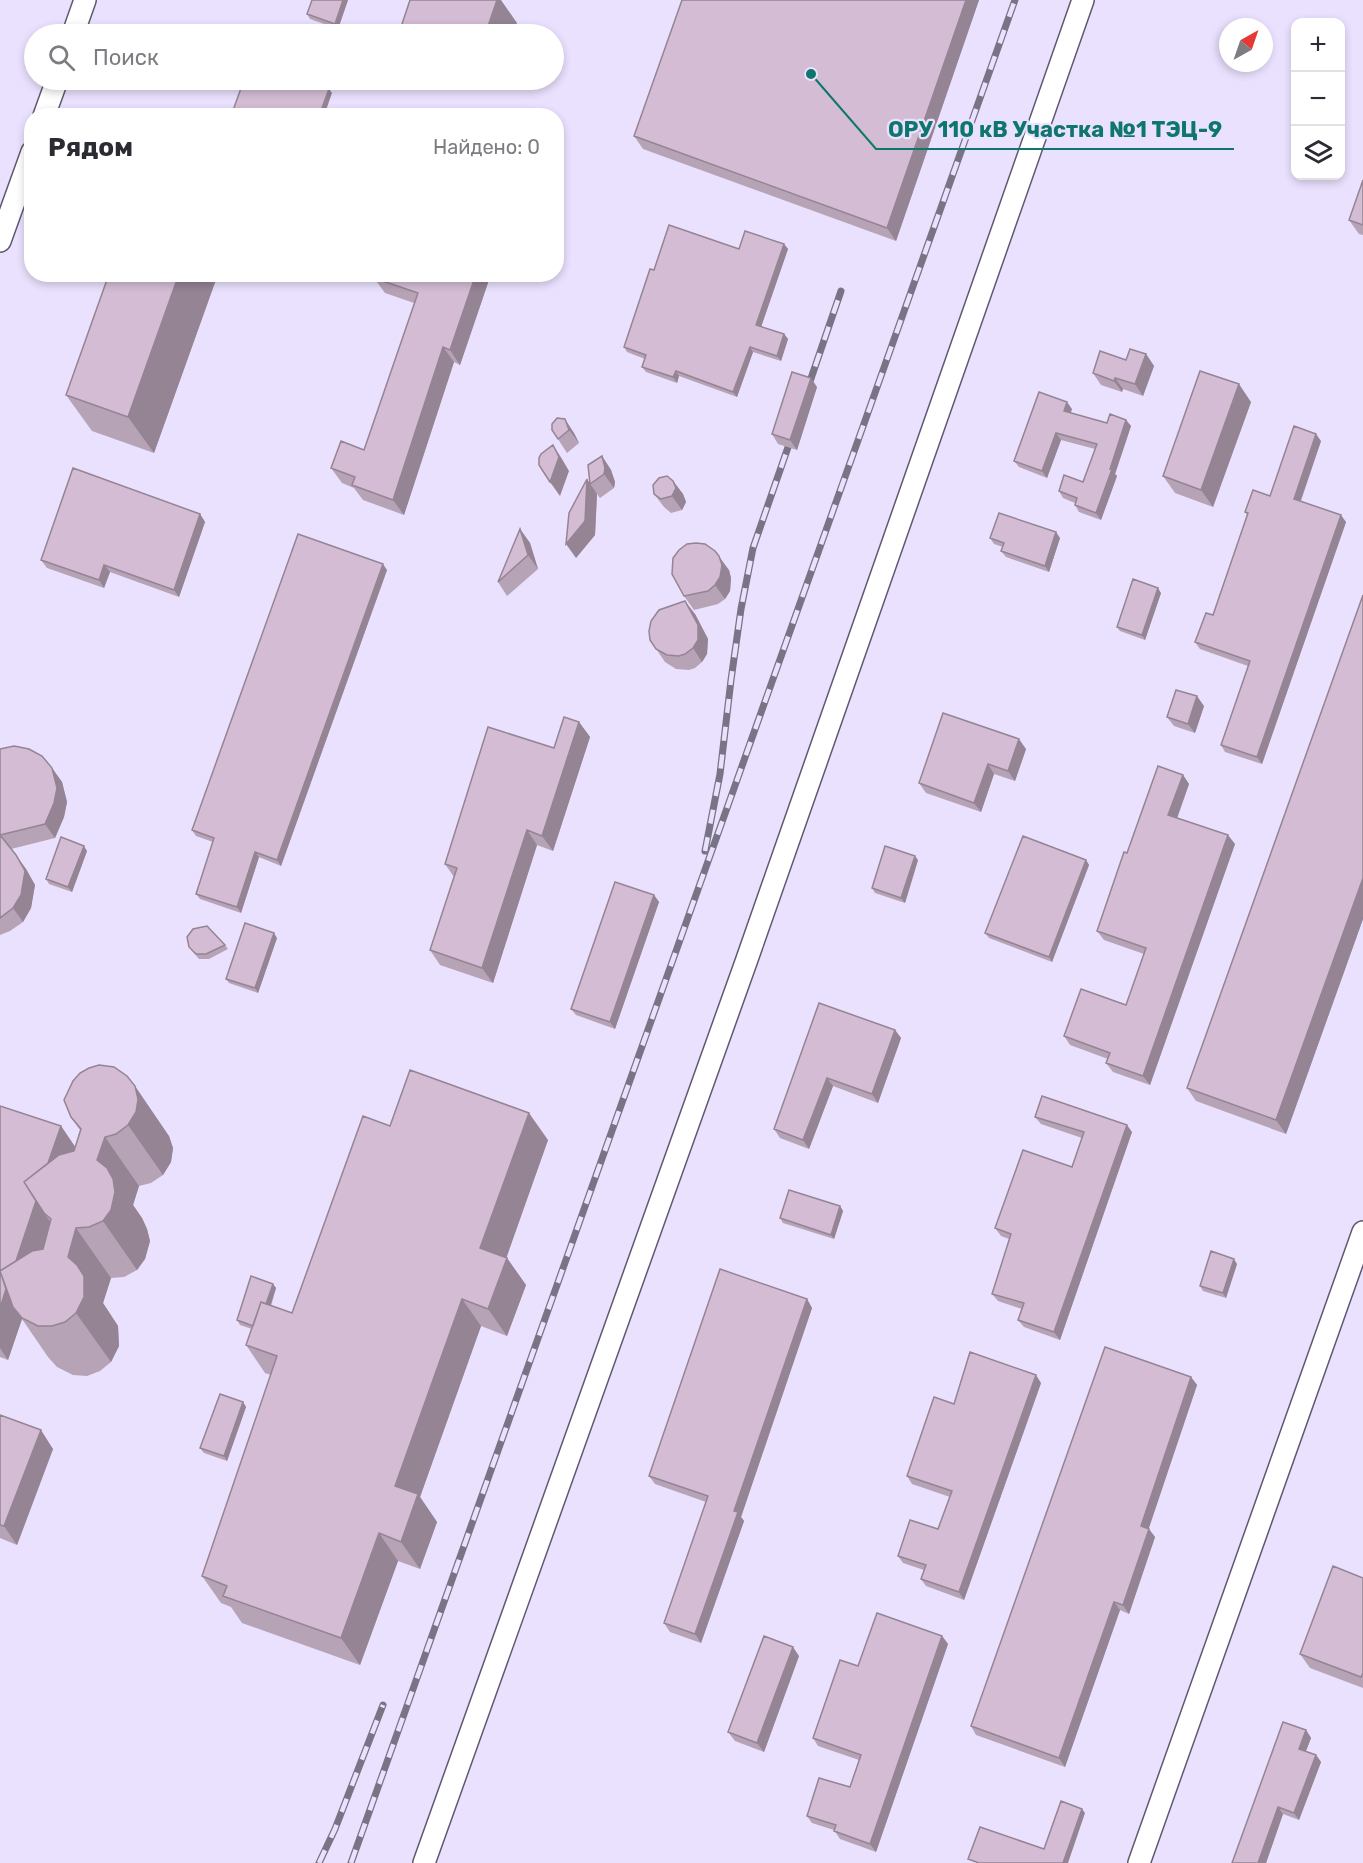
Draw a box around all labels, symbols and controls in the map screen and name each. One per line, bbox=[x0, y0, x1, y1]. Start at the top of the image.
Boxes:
north arrow bbox=[1219, 18, 1273, 72]
map controls bbox=[1291, 18, 1345, 180]
button: + bbox=[1291, 18, 1345, 72]
search box bbox=[24, 24, 564, 90]
icon: search bbox=[45, 41, 78, 74]
text: Поиск bbox=[93, 44, 159, 71]
button: − bbox=[1291, 72, 1345, 126]
callout: ОРУ 110 кВ Участка №1 ТЭЦ-9 bbox=[876, 109, 1234, 149]
text: ОРУ 110 кВ Участка №1 ТЭЦ-9 bbox=[888, 116, 1222, 143]
button: layers bbox=[1291, 126, 1345, 180]
text: Рядом bbox=[48, 132, 133, 163]
text: Найдено: 0 bbox=[433, 135, 540, 159]

